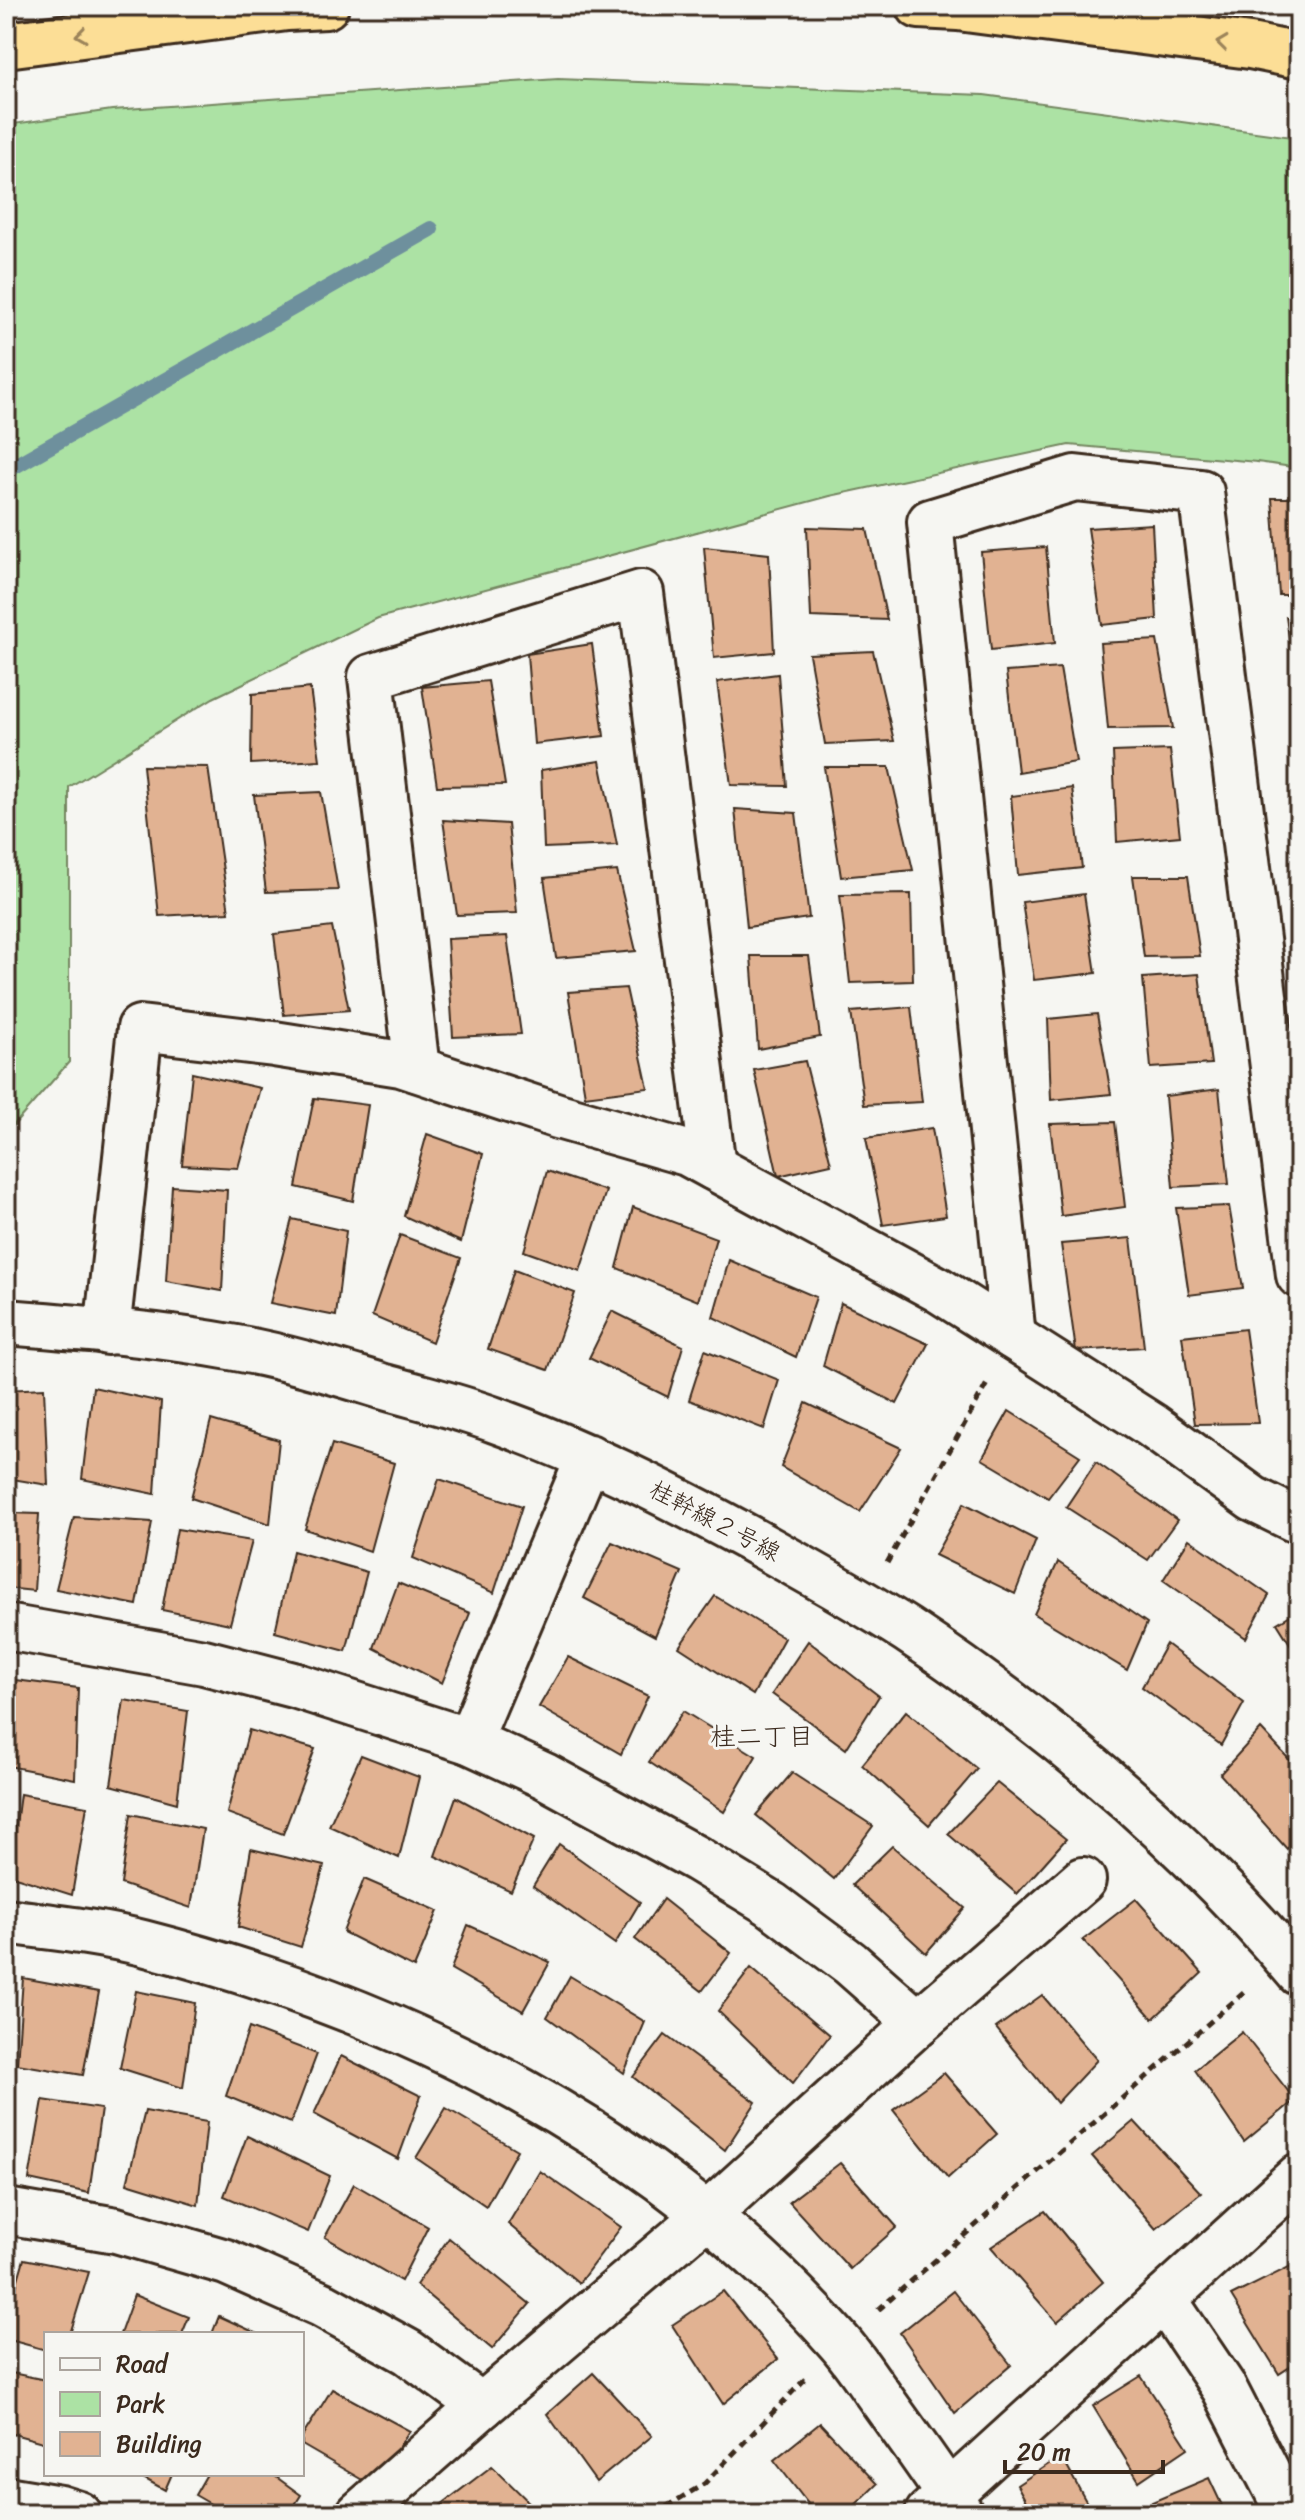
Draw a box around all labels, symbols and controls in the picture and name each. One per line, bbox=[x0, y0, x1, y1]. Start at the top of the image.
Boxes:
one-way arrow bbox=[75, 26, 88, 43]
one-way arrow bbox=[1215, 34, 1228, 51]
street label: 桂幹線２号線 bbox=[642, 1469, 788, 1573]
district label: 桂二丁目 bbox=[710, 1713, 814, 1759]
legend bbox=[44, 2332, 304, 2476]
text: Road bbox=[116, 2343, 170, 2385]
text: Park bbox=[116, 2383, 165, 2425]
text: Building bbox=[116, 2423, 202, 2465]
scale bar bbox=[1005, 2424, 1163, 2474]
text: 20 m bbox=[1017, 2431, 1071, 2473]

